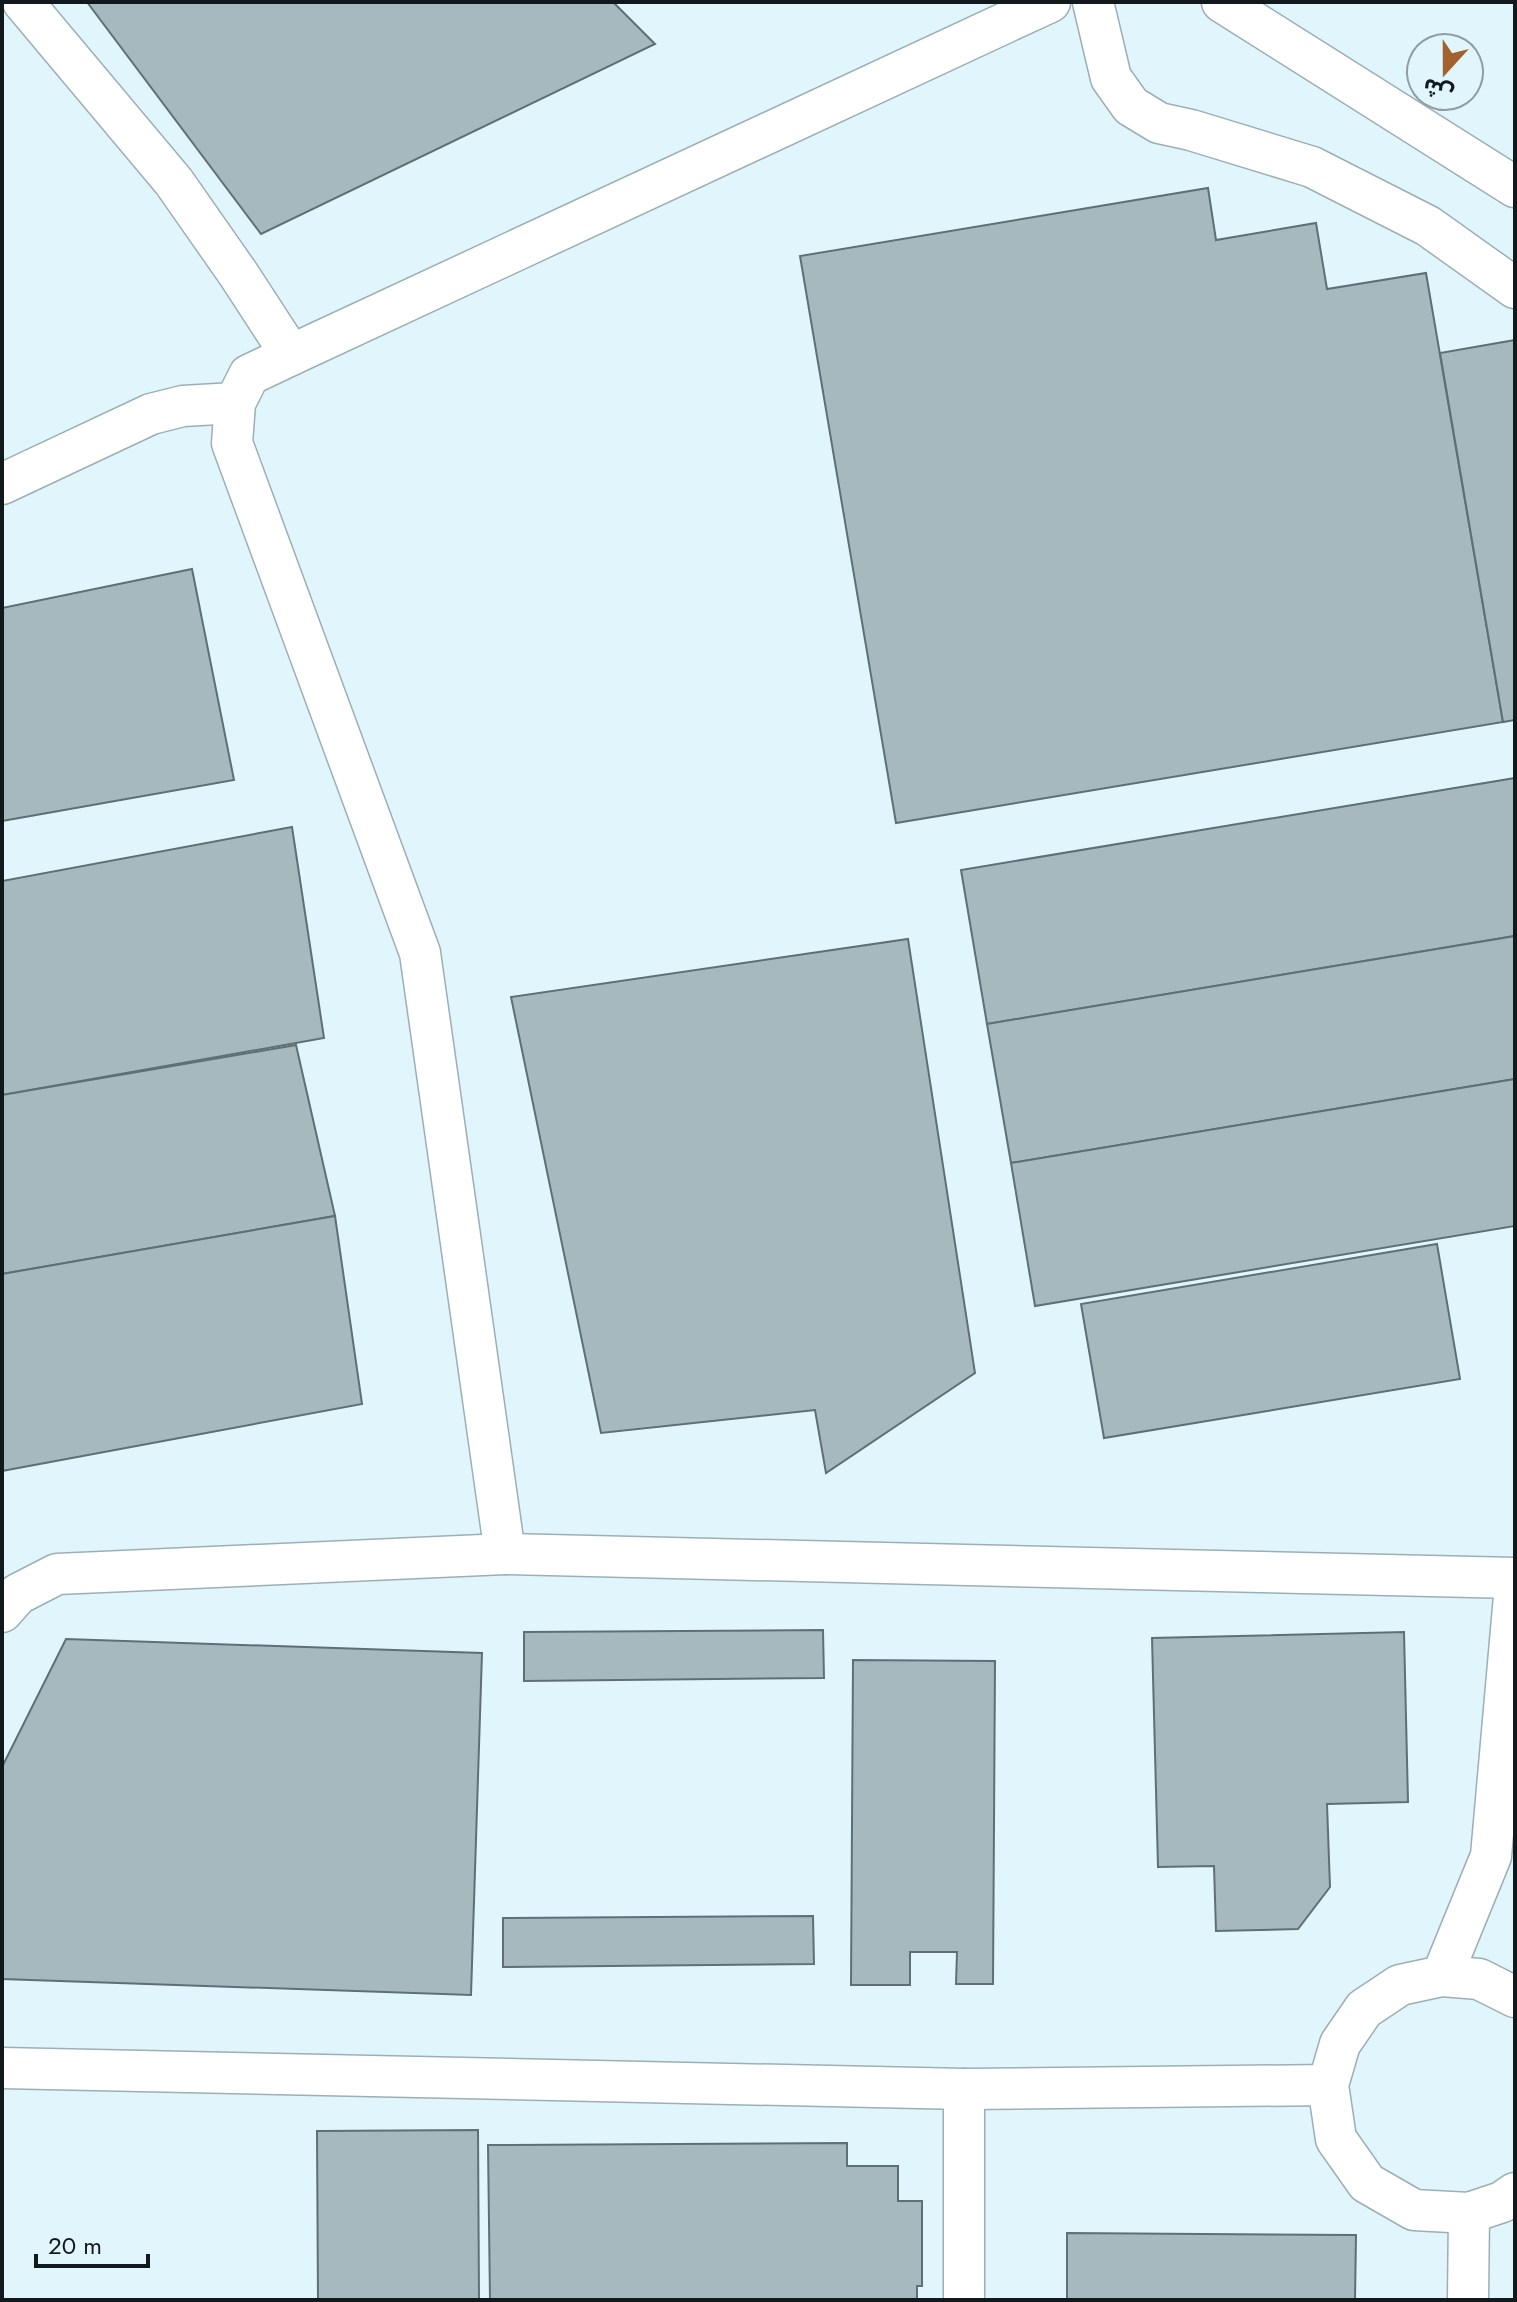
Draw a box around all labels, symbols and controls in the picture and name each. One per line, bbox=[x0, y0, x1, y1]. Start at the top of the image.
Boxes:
north arrow bbox=[1405, 32, 1485, 112]
text: ش bbox=[1418, 70, 1458, 111]
scale bar bbox=[36, 2218, 148, 2268]
text: 20 m bbox=[48, 2228, 102, 2263]

